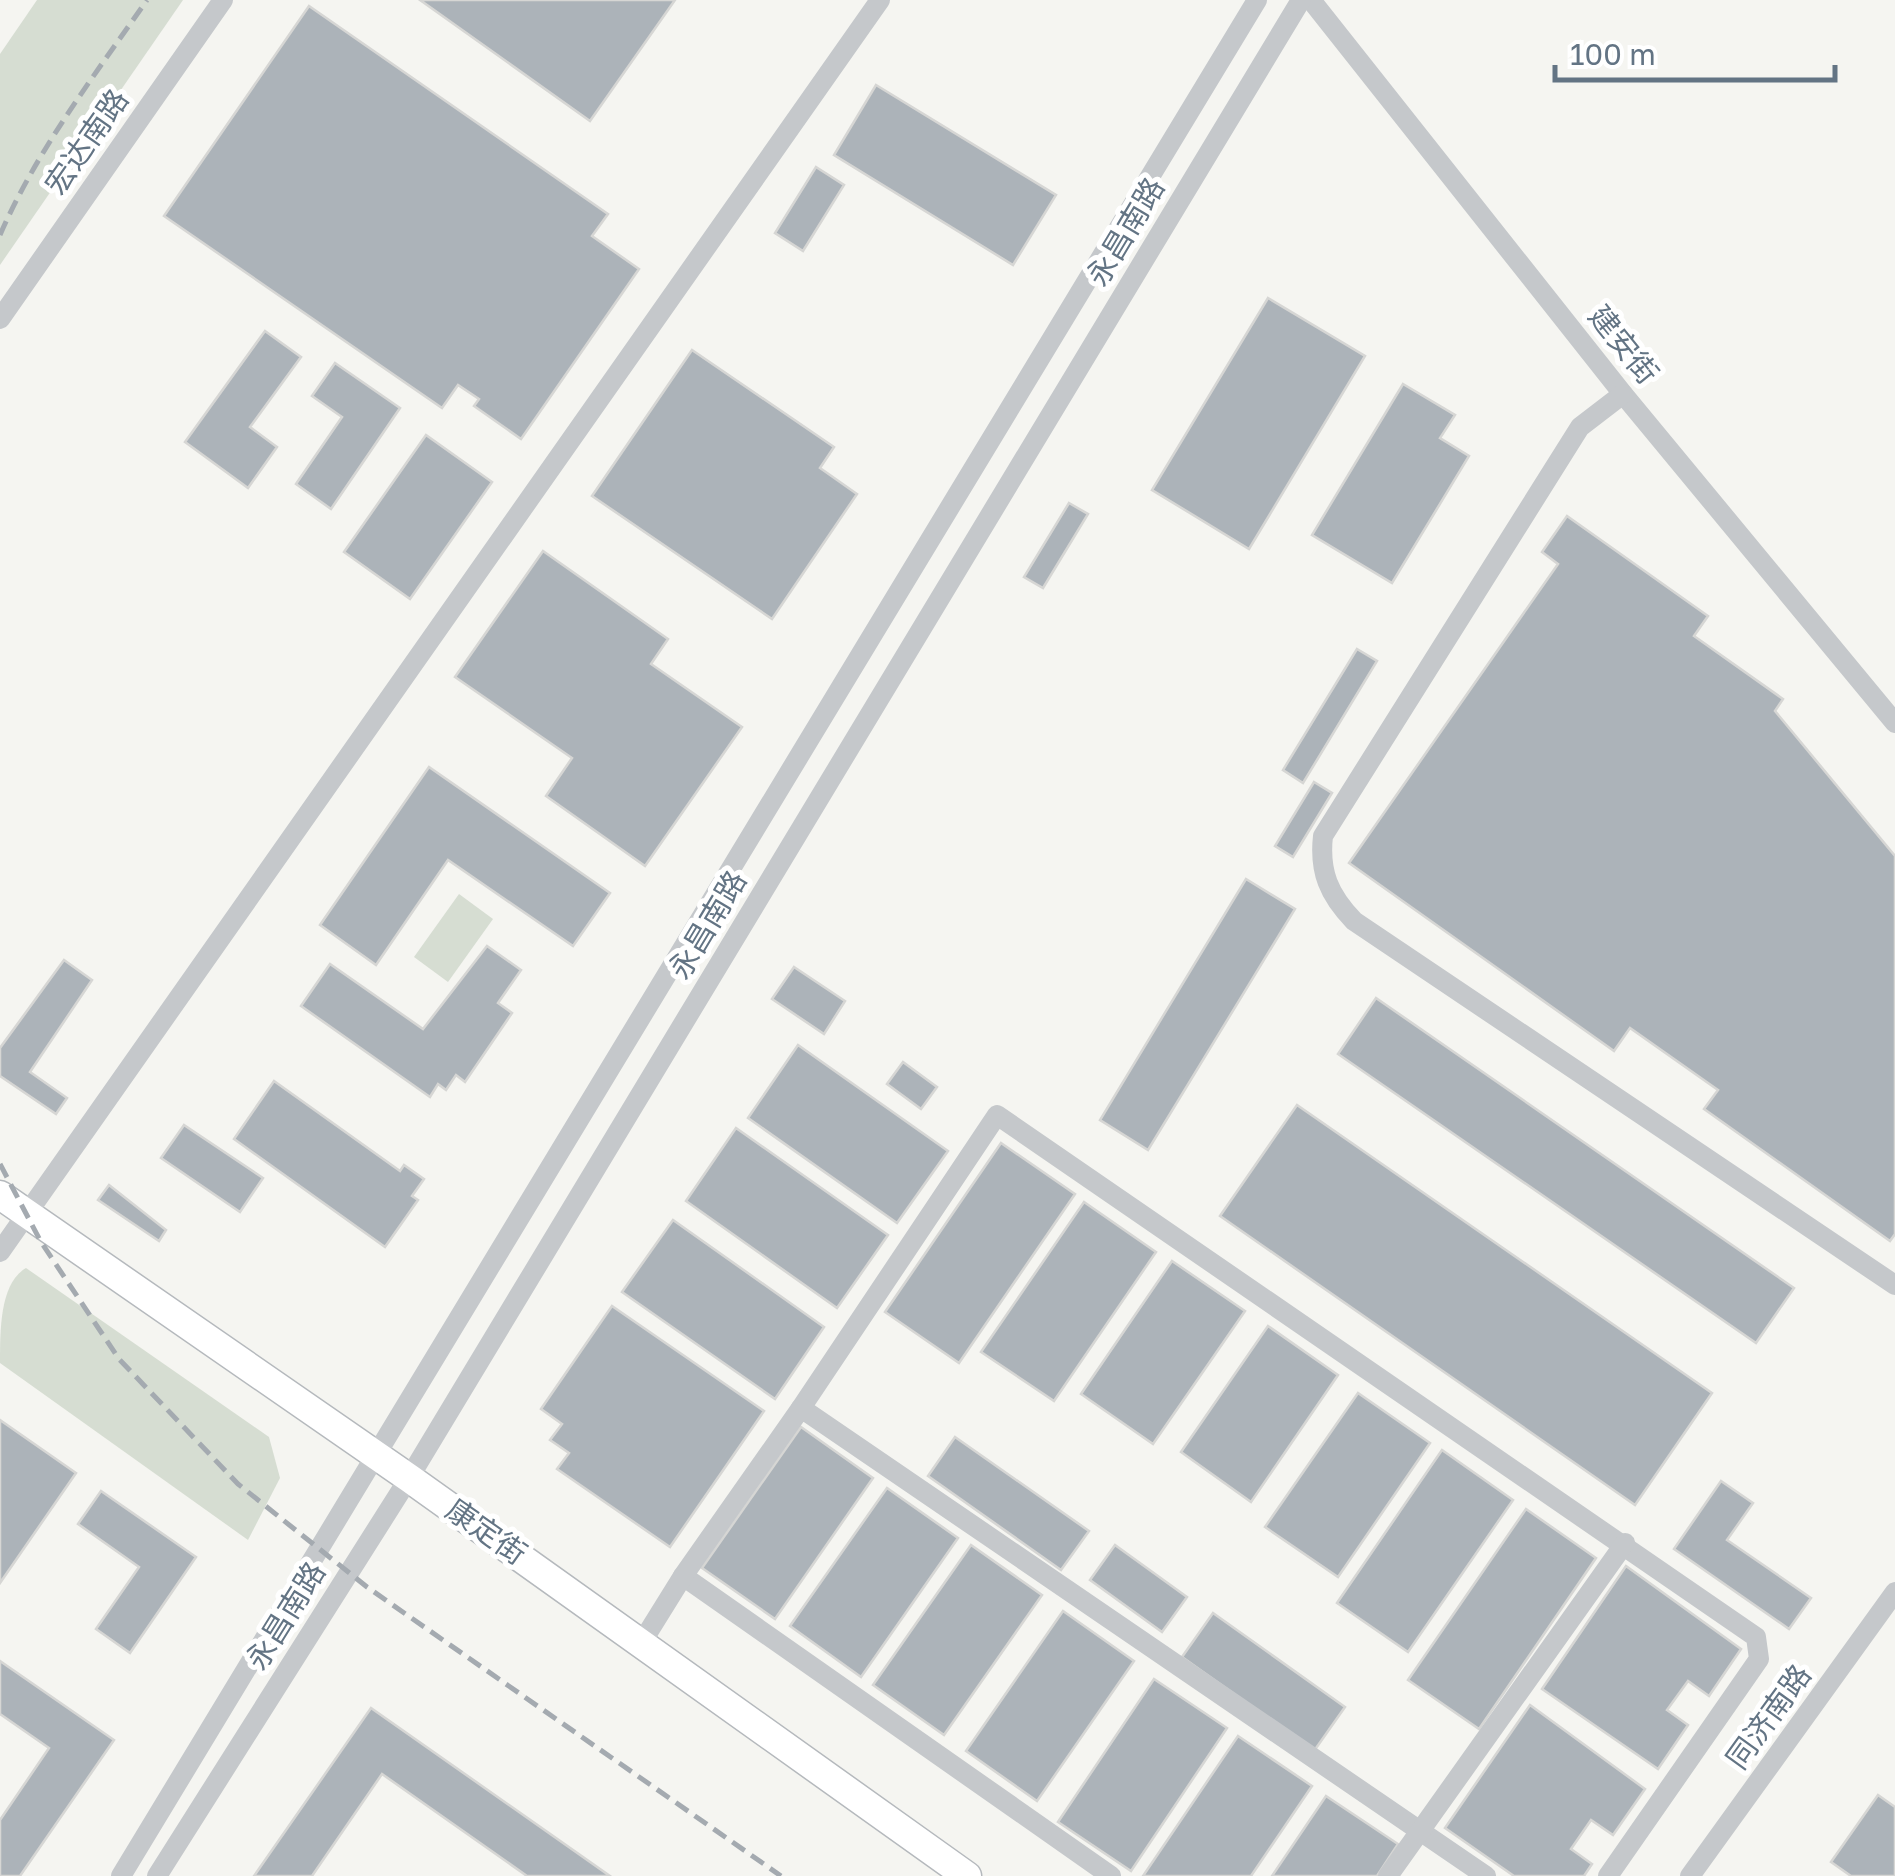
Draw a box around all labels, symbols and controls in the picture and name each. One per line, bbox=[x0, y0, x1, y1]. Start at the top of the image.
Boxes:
scale bar bbox=[1555, 20, 1835, 82]
text: 100 m bbox=[1570, 36, 1656, 72]
street label: 宏达南路 bbox=[37, 82, 135, 201]
street label: 永昌南路 bbox=[1079, 171, 1171, 292]
street label: 建安街 bbox=[1581, 298, 1666, 391]
street label: 永昌南路 bbox=[661, 864, 753, 985]
street label: 康定街 bbox=[439, 1491, 534, 1572]
street label: 永昌南路 bbox=[238, 1555, 332, 1676]
street label: 同济南路 bbox=[1718, 1657, 1818, 1776]

